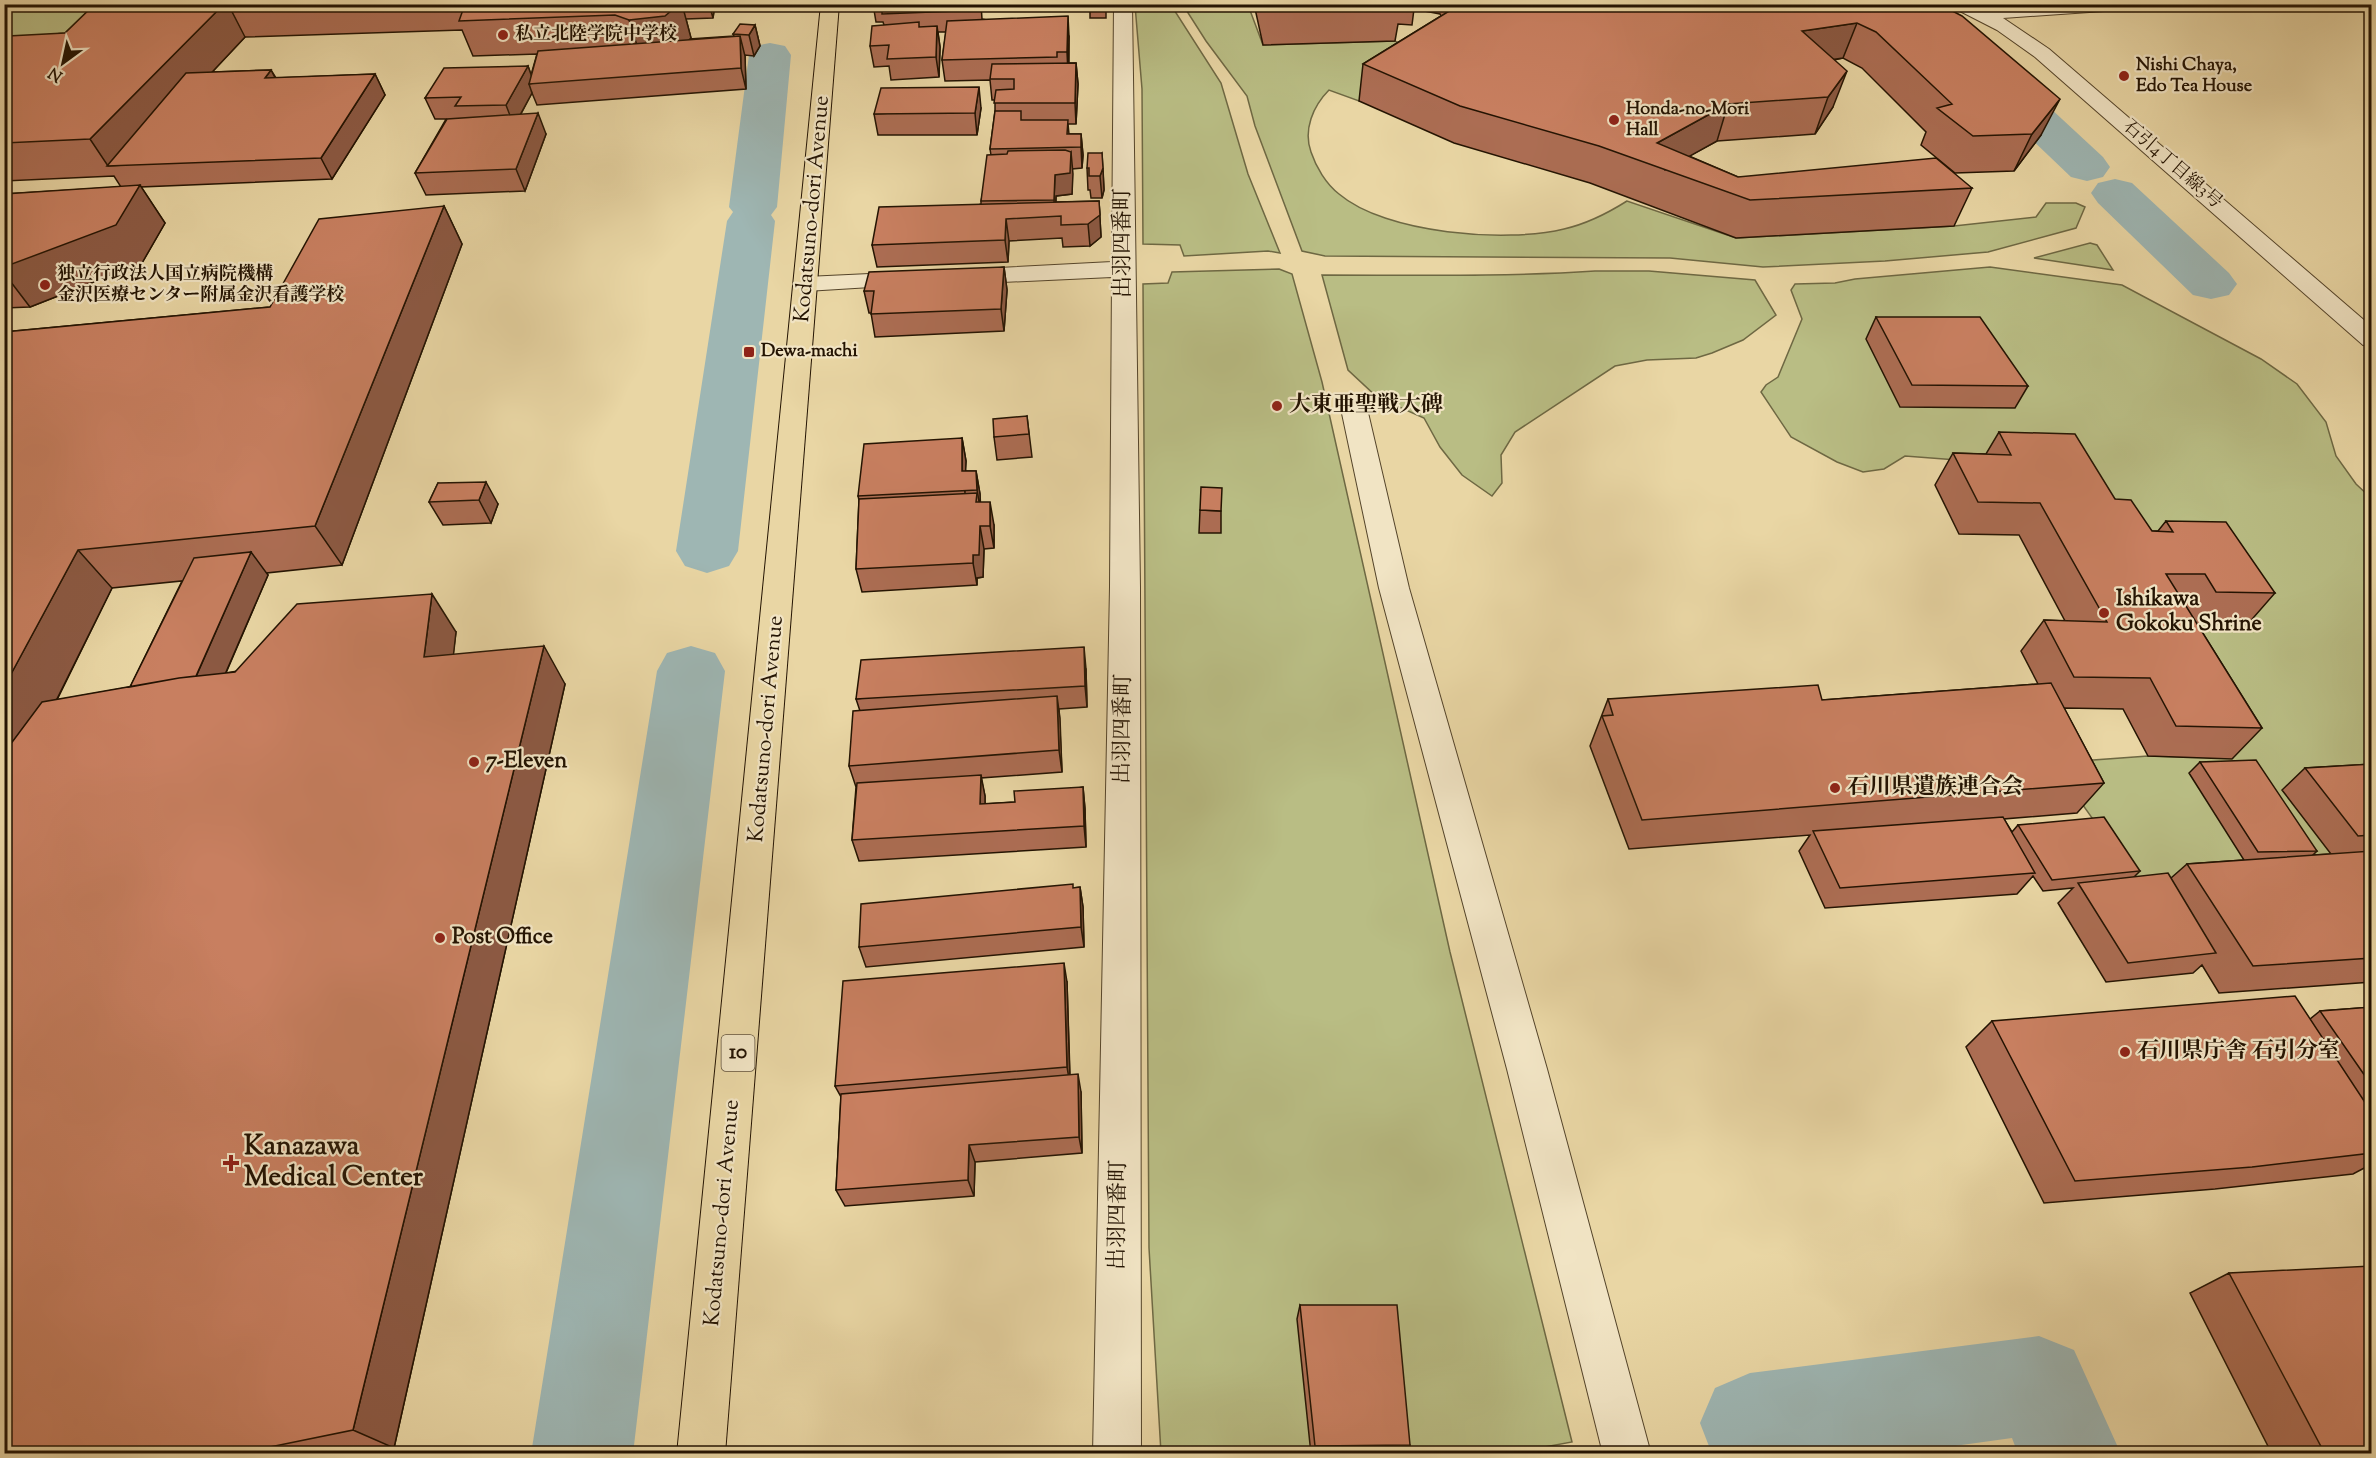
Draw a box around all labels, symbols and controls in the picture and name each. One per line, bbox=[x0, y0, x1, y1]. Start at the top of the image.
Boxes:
place label: 私立北陸学院中学校 bbox=[515, 22, 677, 48]
marker: 私立北陸学院中学校 bbox=[496, 28, 510, 42]
north arrow bbox=[33, 33, 93, 93]
place label: Nishi Chaya, Edo Tea House bbox=[2136, 53, 2253, 100]
text: N bbox=[44, 60, 68, 87]
marker: Nishi Chaya, Edo Tea House bbox=[2117, 69, 2131, 83]
street label: Kodatsuno-dori Avenue bbox=[787, 94, 839, 324]
place label: Honda-no-Mori Hall bbox=[1626, 97, 1750, 144]
marker: Honda-no-Mori Hall bbox=[1607, 113, 1621, 127]
street label: 石引4丁目線3号 bbox=[2117, 114, 2227, 216]
street label: 出羽四番町 bbox=[1108, 188, 1140, 298]
place label: 独立行政法人国立病院機構 金沢医療センター附属金沢看護学校 bbox=[57, 262, 344, 309]
marker: 独立行政法人国立病院機構 金沢医療センター附属金沢看護学校 bbox=[38, 278, 52, 292]
place label: Dewa-machi bbox=[761, 339, 859, 365]
marker: Dewa-machi bbox=[742, 345, 756, 359]
place label: 大東亜聖戦大碑 bbox=[1289, 390, 1443, 422]
marker: 大東亜聖戦大碑 bbox=[1270, 399, 1284, 413]
place label: Ishikawa Gokoku Shrine bbox=[2116, 584, 2262, 641]
marker: Ishikawa Gokoku Shrine bbox=[2097, 606, 2111, 620]
street label: Kodatsuno-dori Avenue bbox=[741, 614, 793, 844]
street label: 出羽四番町 bbox=[1107, 674, 1141, 784]
place label: 7-Eleven bbox=[486, 746, 567, 778]
marker: 7-Eleven bbox=[467, 755, 481, 769]
place label: 石川県遺族連合会 bbox=[1847, 772, 2023, 804]
marker: 石川県遺族連合会 bbox=[1828, 781, 1842, 795]
place label: Post Office bbox=[452, 922, 553, 954]
marker: Post Office bbox=[433, 931, 447, 945]
road number: 10 bbox=[722, 1035, 754, 1071]
place label: 石川県庁舎 石引分室 bbox=[2137, 1036, 2340, 1068]
marker: 石川県庁舎 石引分室 bbox=[2118, 1045, 2132, 1059]
street label: Kodatsuno-dori Avenue bbox=[697, 1098, 749, 1328]
place label: Kanazawa Medical Center bbox=[244, 1128, 424, 1198]
marker: Kanazawa Medical Center bbox=[222, 1154, 240, 1172]
street label: 出羽四番町 bbox=[1102, 1160, 1136, 1270]

